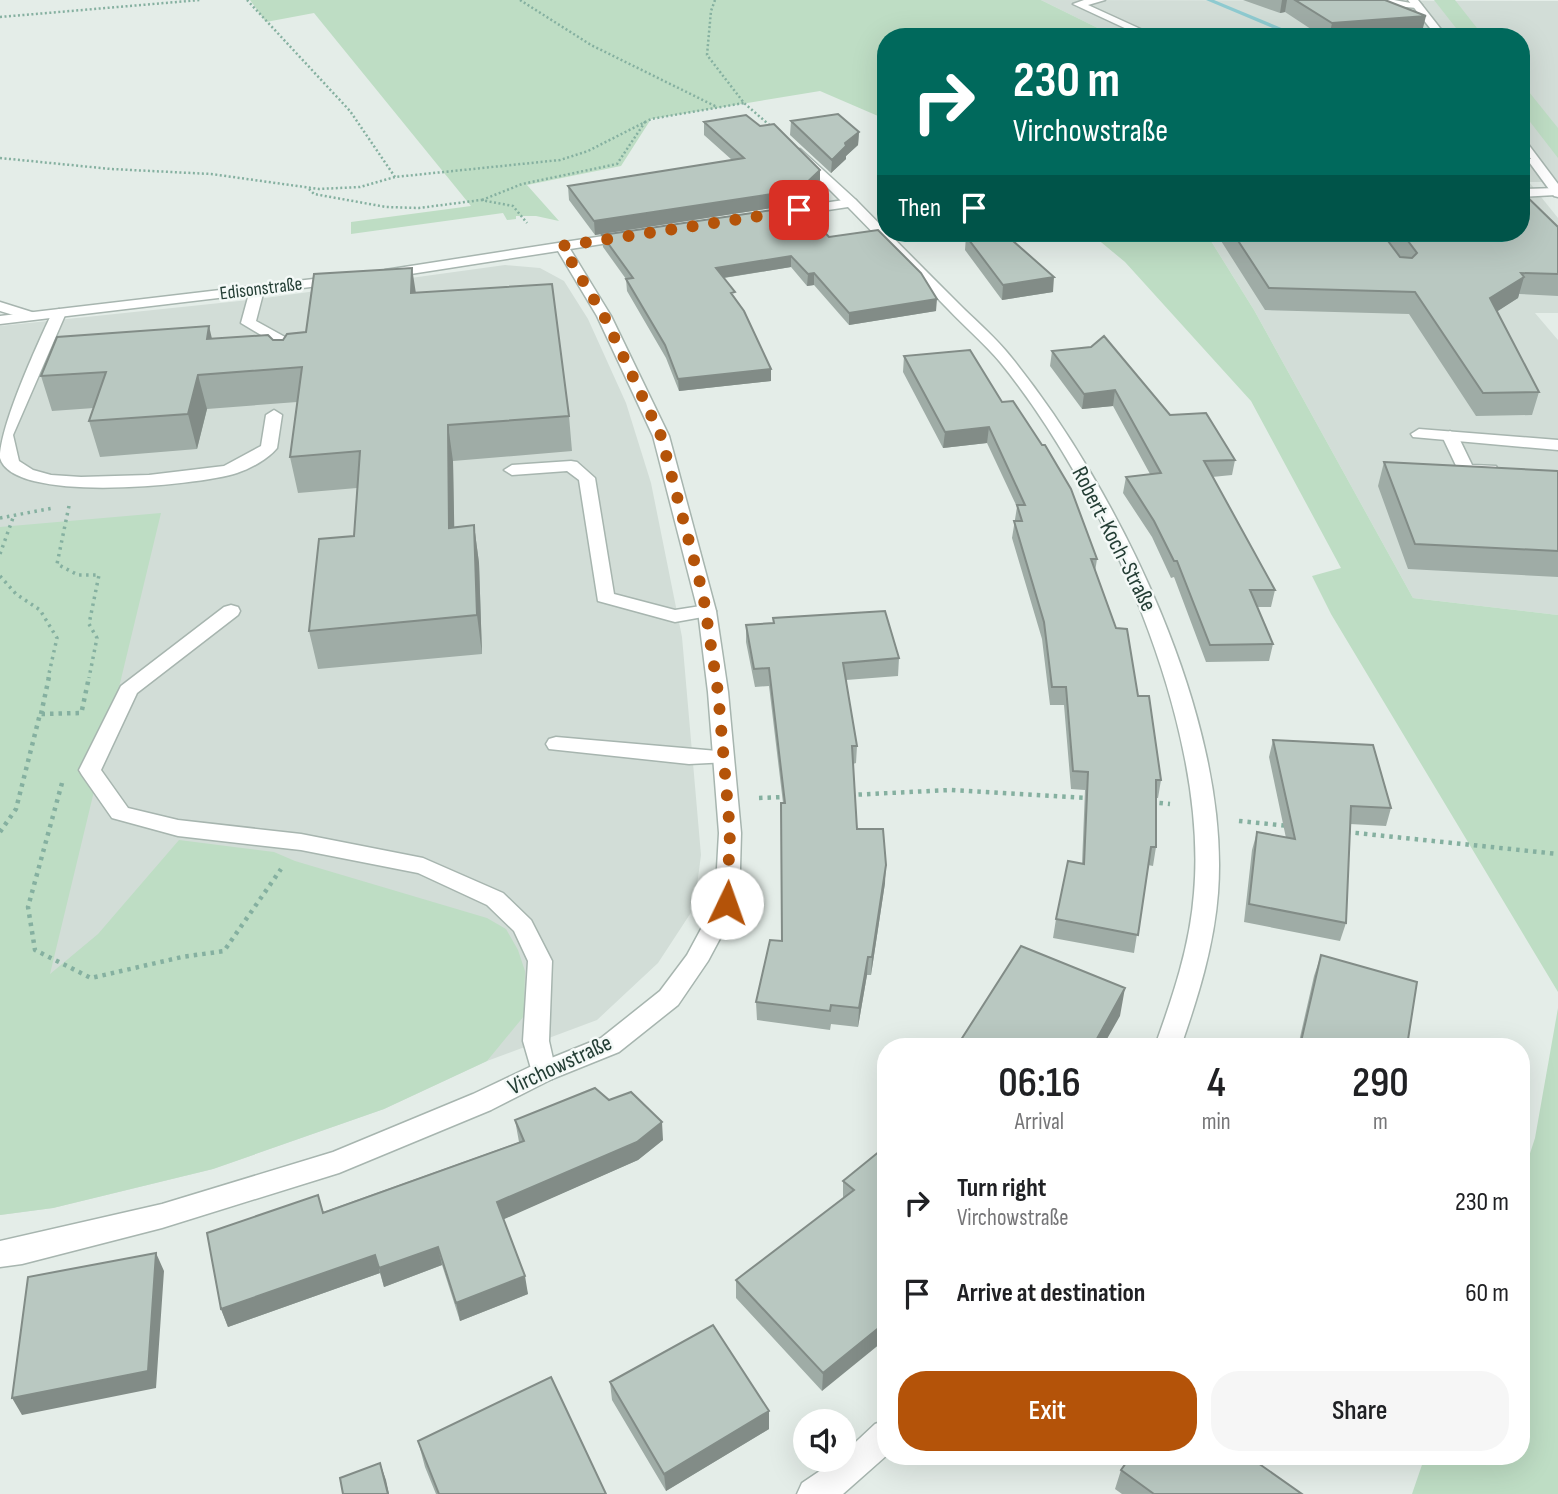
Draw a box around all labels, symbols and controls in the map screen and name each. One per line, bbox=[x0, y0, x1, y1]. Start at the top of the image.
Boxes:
text: 230 m bbox=[1013, 52, 1120, 111]
icon: right bbox=[898, 56, 989, 147]
text: Virchowstraße bbox=[1013, 112, 1168, 151]
pin bbox=[769, 180, 829, 240]
icon: arrive bbox=[955, 189, 993, 227]
icon: arrive bbox=[780, 191, 818, 229]
text: Then bbox=[898, 193, 941, 224]
street label: Edisonstraße bbox=[219, 273, 303, 305]
street label: Robert-Koch-Straße bbox=[1065, 462, 1163, 616]
position arrow bbox=[690, 866, 764, 940]
street label: Virchowstraße bbox=[504, 1029, 616, 1101]
text: 06:16 bbox=[998, 1058, 1081, 1109]
text: 4 bbox=[1207, 1058, 1226, 1109]
text: 290 bbox=[1352, 1058, 1409, 1109]
text: Arrival bbox=[1015, 1108, 1064, 1136]
text: min bbox=[1202, 1108, 1231, 1136]
text: m bbox=[1373, 1108, 1388, 1136]
text: Turn right bbox=[957, 1173, 1046, 1204]
icon: right bbox=[898, 1184, 936, 1222]
text: 230 m bbox=[1455, 1187, 1509, 1218]
text: Virchowstraße bbox=[957, 1204, 1069, 1232]
icon: arrive bbox=[898, 1275, 936, 1313]
text: Arrive at destination bbox=[957, 1278, 1145, 1309]
text: 60 m bbox=[1465, 1278, 1509, 1309]
button: Exit bbox=[898, 1371, 1197, 1451]
button: Share bbox=[1211, 1371, 1509, 1451]
map controls bbox=[793, 1409, 856, 1472]
button: sound bbox=[793, 1409, 856, 1472]

